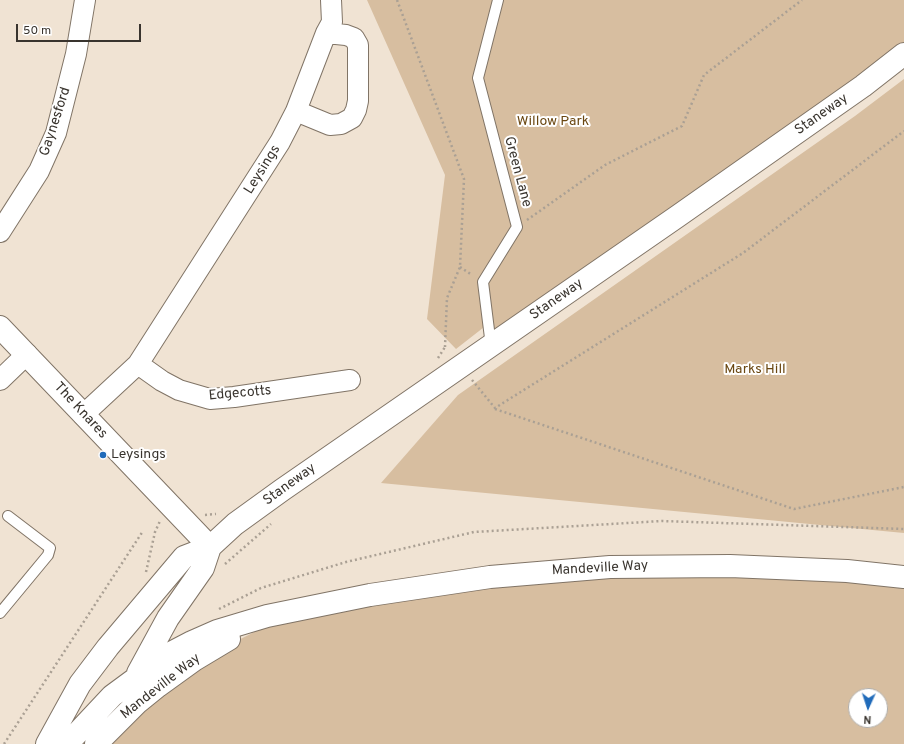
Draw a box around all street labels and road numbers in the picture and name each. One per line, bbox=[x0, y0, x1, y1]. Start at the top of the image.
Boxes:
street label: Gaynesford bbox=[37, 85, 75, 159]
street label: Staneway bbox=[792, 91, 852, 139]
street label: Green Lane bbox=[500, 135, 534, 209]
street label: Leysings bbox=[241, 142, 285, 198]
street label: Staneway bbox=[527, 276, 587, 324]
street label: The Knares bbox=[50, 379, 110, 443]
street label: Edgecotts bbox=[208, 383, 272, 405]
street label: Staneway bbox=[260, 460, 320, 510]
street label: Mandeville Way bbox=[551, 558, 649, 580]
street label: Mandeville Way bbox=[118, 651, 204, 723]

